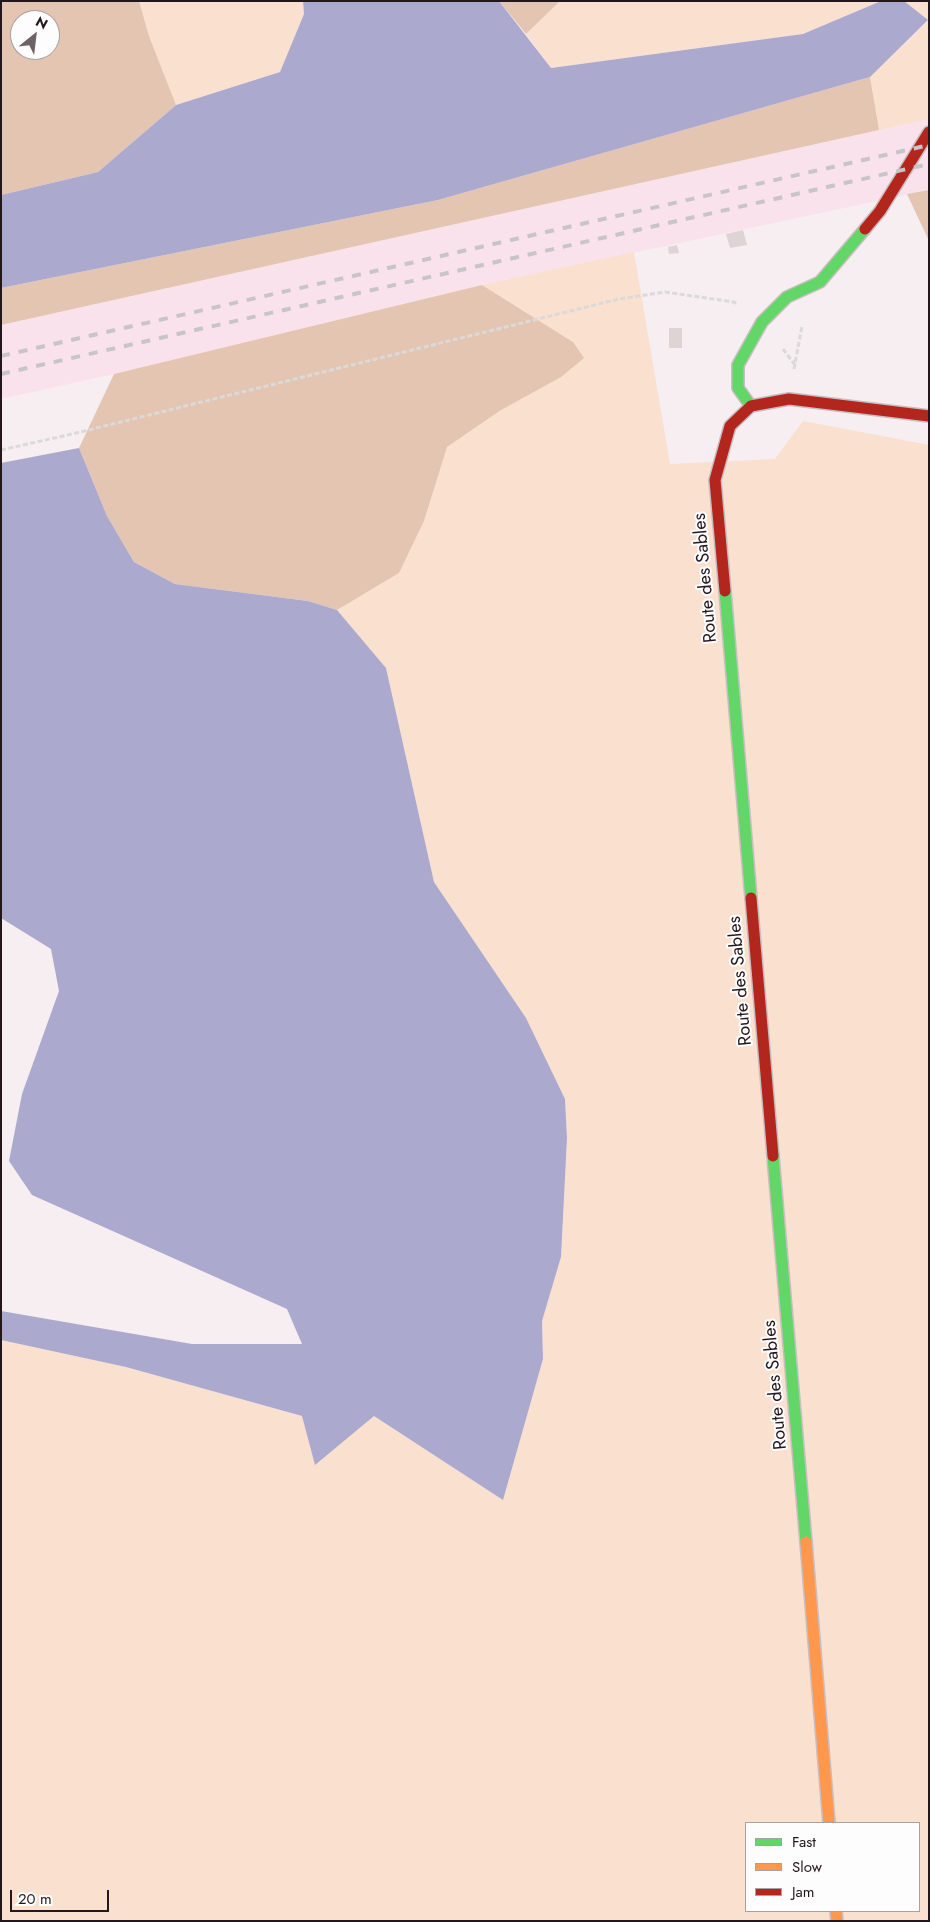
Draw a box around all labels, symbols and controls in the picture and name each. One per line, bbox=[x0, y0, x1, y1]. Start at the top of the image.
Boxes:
north arrow bbox=[10, 10, 60, 60]
text: N bbox=[32, 11, 52, 34]
street label: Route des Sables bbox=[690, 512, 722, 644]
street label: Route des Sables bbox=[725, 915, 757, 1047]
street label: Route des Sables bbox=[760, 1319, 792, 1451]
legend bbox=[745, 1822, 920, 1912]
text: Fast bbox=[792, 1831, 816, 1853]
text: Slow bbox=[792, 1856, 822, 1878]
scale bar bbox=[12, 1880, 111, 1912]
text: Jam bbox=[792, 1881, 815, 1903]
text: 20 m bbox=[18, 1888, 52, 1910]

